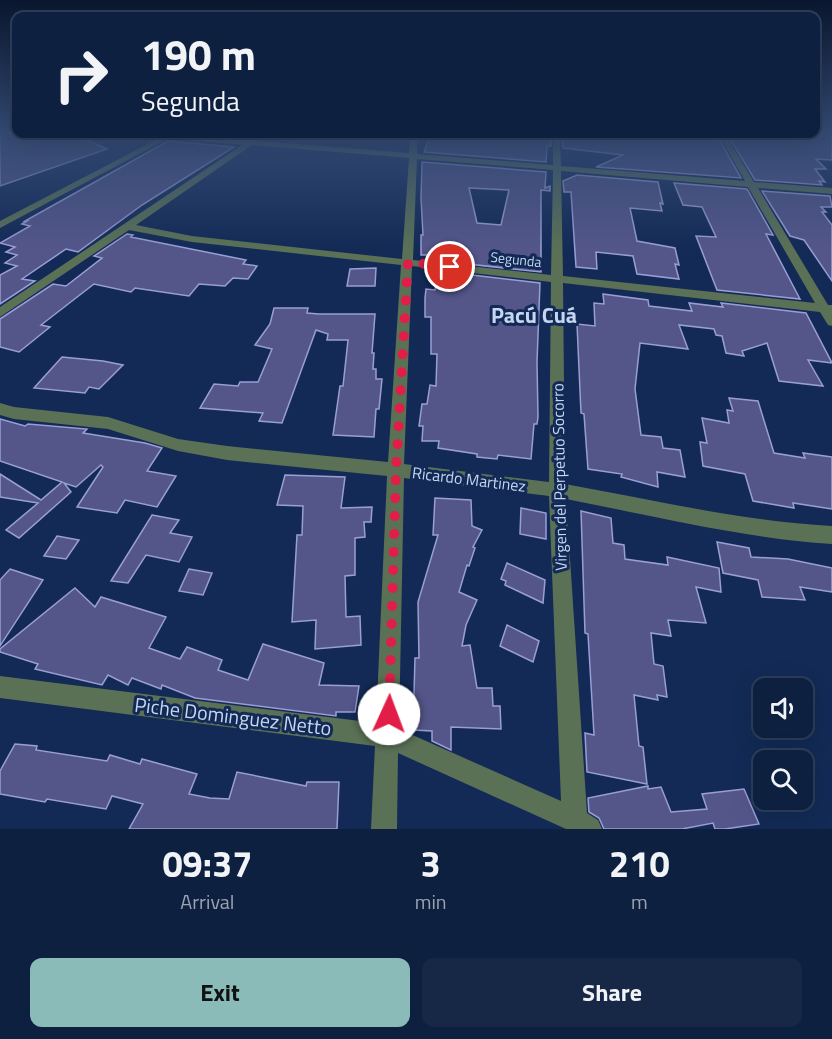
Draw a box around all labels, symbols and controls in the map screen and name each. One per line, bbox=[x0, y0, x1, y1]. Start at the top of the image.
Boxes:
text: 190 m bbox=[141, 22, 256, 86]
icon: right bbox=[42, 36, 120, 114]
text: Segunda bbox=[141, 80, 240, 121]
pin bbox=[424, 241, 475, 292]
street label: Segunda bbox=[489, 246, 543, 272]
icon: arrive bbox=[433, 250, 466, 283]
district label: Pacú Cuá bbox=[491, 298, 577, 332]
street label: Virgen del Perpetuo Socorro bbox=[545, 383, 573, 571]
street label: Ricardo Martinez bbox=[411, 460, 527, 498]
map controls bbox=[753, 678, 813, 810]
button: sound bbox=[753, 678, 813, 738]
position arrow bbox=[357, 682, 421, 746]
street label: Piche Dominguez Netto bbox=[133, 689, 333, 743]
button: search bbox=[753, 750, 813, 810]
text: 09:37 bbox=[162, 836, 252, 891]
text: 3 bbox=[421, 836, 441, 891]
text: 210 bbox=[609, 836, 670, 891]
text: Arrival bbox=[180, 886, 235, 917]
text: min bbox=[415, 886, 447, 917]
text: m bbox=[631, 886, 648, 917]
button: Exit bbox=[30, 958, 410, 1027]
button: Share bbox=[422, 958, 802, 1027]

